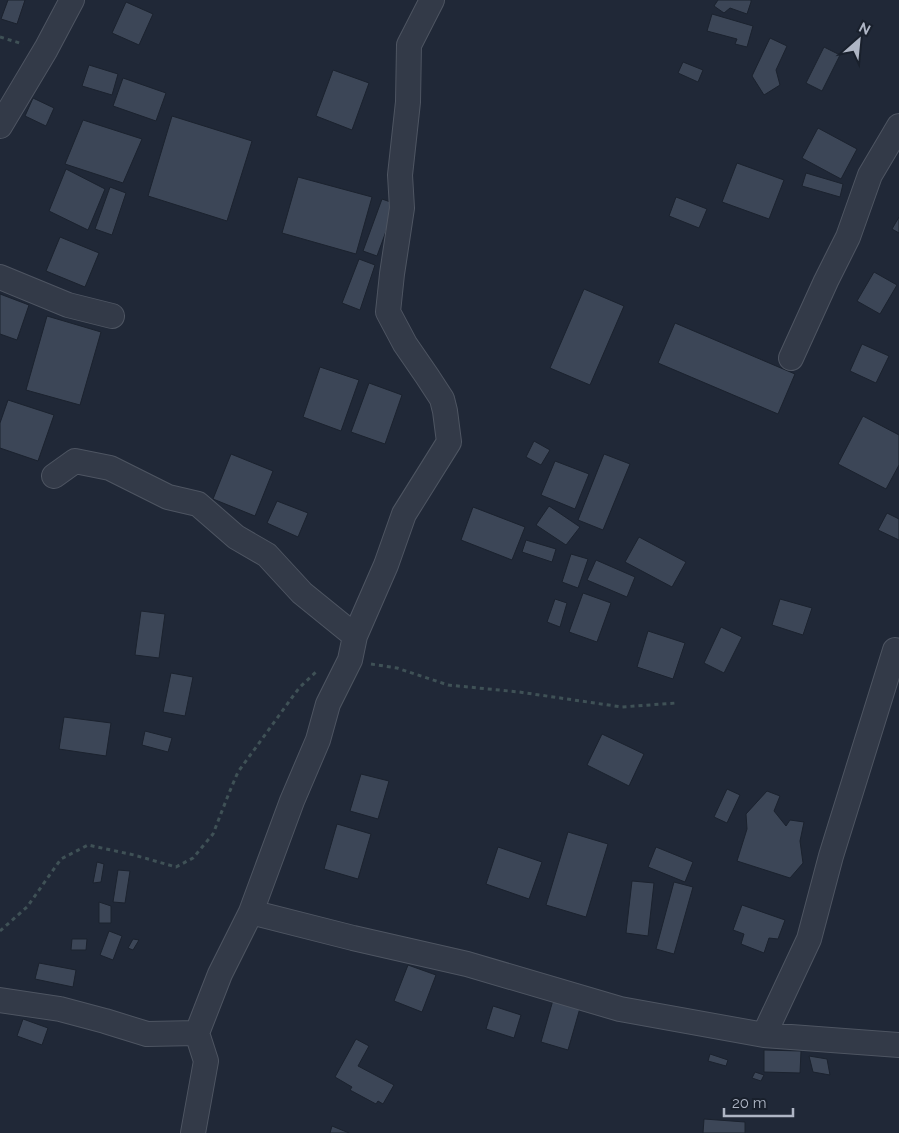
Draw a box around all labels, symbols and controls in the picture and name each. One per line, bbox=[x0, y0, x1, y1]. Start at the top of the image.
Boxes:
north arrow bbox=[834, 15, 884, 65]
text: N bbox=[857, 19, 873, 38]
scale bar bbox=[724, 1086, 793, 1118]
text: 20 m bbox=[732, 1094, 767, 1112]

